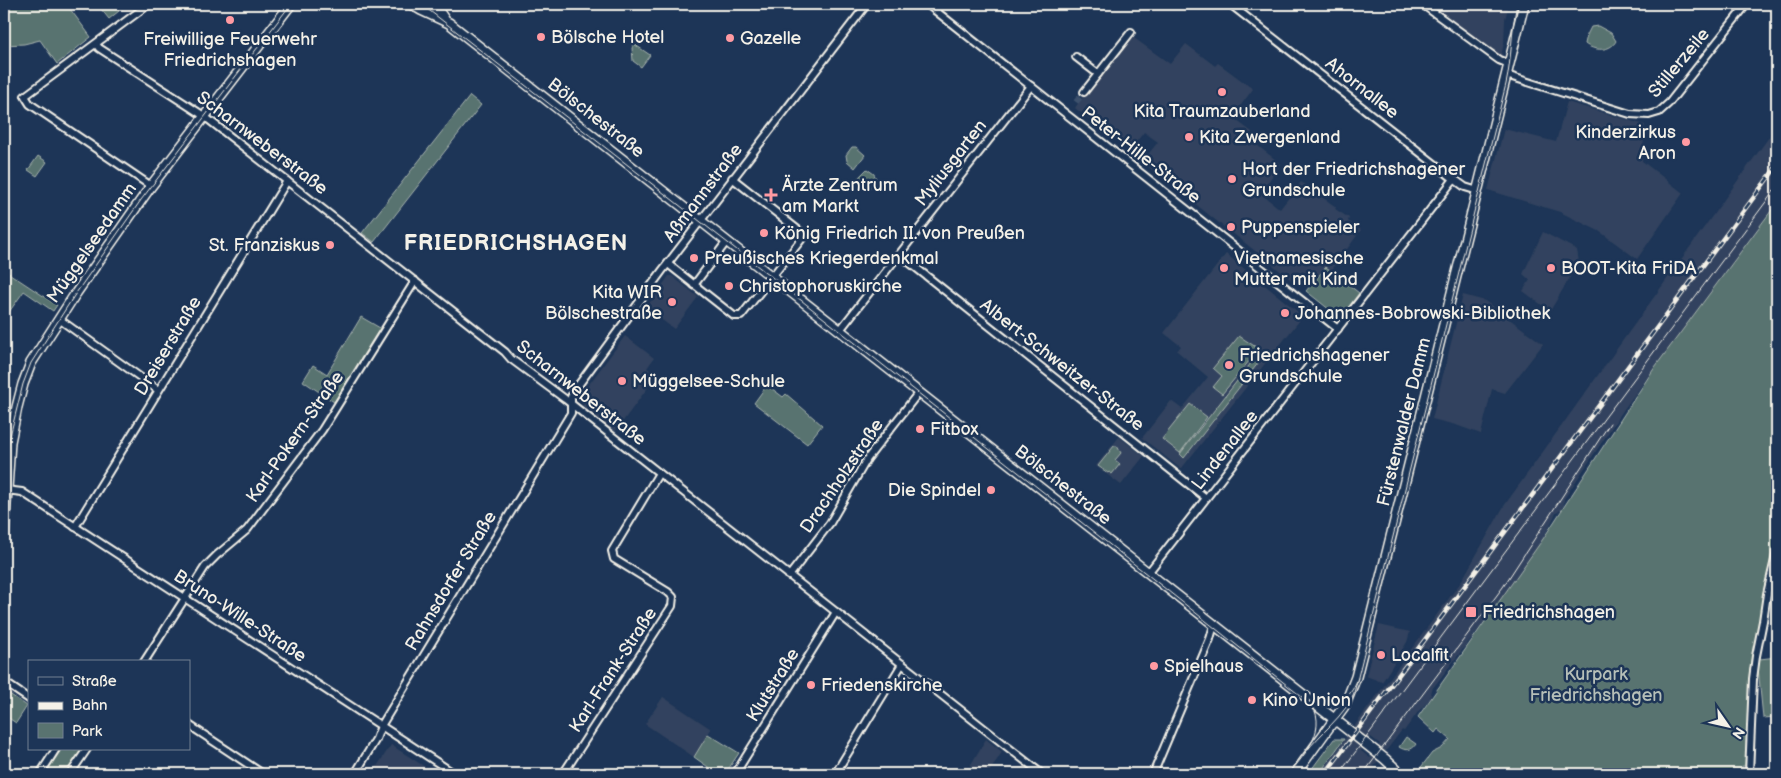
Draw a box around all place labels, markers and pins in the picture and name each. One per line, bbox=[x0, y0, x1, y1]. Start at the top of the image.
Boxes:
marker: Freiwillige Feuerwehr Friedrichshagen bbox=[224, 14, 236, 26]
place label: Bölsche Hotel bbox=[551, 27, 664, 48]
place label: Gazelle bbox=[740, 28, 802, 49]
place label: Freiwillige Feuerwehr Friedrichshagen bbox=[143, 29, 317, 71]
marker: Bölsche Hotel bbox=[535, 31, 547, 43]
marker: Gazelle bbox=[724, 32, 736, 44]
marker: Kita Traumzauberland bbox=[1216, 86, 1228, 98]
place label: Kita Traumzauberland bbox=[1134, 101, 1310, 122]
place label: Kinderzirkus Aron bbox=[1575, 122, 1676, 164]
place label: Kita Zwergenland bbox=[1199, 127, 1340, 148]
marker: Kita Zwergenland bbox=[1183, 131, 1195, 143]
marker: Kinderzirkus Aron bbox=[1680, 136, 1692, 148]
place label: Hort der Friedrichshagener Grundschule bbox=[1242, 159, 1465, 201]
marker: Hort der Friedrichshagener Grundschule bbox=[1226, 173, 1238, 185]
place label: Ärzte Zentrum am Markt bbox=[782, 174, 898, 217]
marker: Ärzte Zentrum am Markt bbox=[764, 188, 778, 202]
place label: Puppenspieler bbox=[1241, 217, 1360, 238]
marker: Puppenspieler bbox=[1225, 221, 1237, 233]
place label: König Friedrich II. von Preußen bbox=[774, 223, 1025, 244]
marker: König Friedrich II. von Preußen bbox=[758, 227, 770, 239]
place label: St. Franziskus bbox=[209, 235, 320, 256]
marker: St. Franziskus bbox=[324, 239, 336, 251]
place label: Preußisches Kriegerdenkmal bbox=[704, 248, 939, 269]
place label: Vietnamesische Mutter mit Kind bbox=[1234, 248, 1364, 290]
marker: Preußisches Kriegerdenkmal bbox=[688, 252, 700, 264]
place label: BOOT-Kita FriDA bbox=[1561, 258, 1697, 279]
marker: Vietnamesische Mutter mit Kind bbox=[1218, 262, 1230, 274]
marker: BOOT-Kita FriDA bbox=[1545, 262, 1557, 274]
place label: Christophoruskirche bbox=[739, 276, 902, 297]
marker: Christophoruskirche bbox=[723, 280, 735, 292]
place label: Kita WIR Bölschestraße bbox=[545, 282, 662, 324]
marker: Kita WIR Bölschestraße bbox=[666, 296, 678, 308]
place label: Johannes-Bobrowski-Bibliothek bbox=[1295, 303, 1550, 324]
marker: Johannes-Bobrowski-Bibliothek bbox=[1279, 307, 1291, 319]
place label: Friedrichshagener Grundschule bbox=[1239, 345, 1390, 387]
marker: Friedrichshagener Grundschule bbox=[1223, 359, 1235, 371]
place label: Müggelsee-Schule bbox=[632, 371, 785, 392]
marker: Müggelsee-Schule bbox=[616, 375, 628, 387]
place label: Fitbox bbox=[930, 419, 979, 440]
marker: Fitbox bbox=[914, 423, 926, 435]
place label: Die Spindel bbox=[888, 480, 981, 501]
marker: Die Spindel bbox=[985, 484, 997, 496]
place label: Friedrichshagen bbox=[1482, 602, 1615, 623]
marker: Friedrichshagen bbox=[1464, 605, 1478, 619]
place label: Localfit bbox=[1391, 645, 1450, 666]
marker: Localfit bbox=[1375, 649, 1387, 661]
place label: Spielhaus bbox=[1164, 656, 1243, 677]
marker: Spielhaus bbox=[1148, 660, 1160, 672]
place label: Friedenskirche bbox=[821, 675, 943, 696]
marker: Friedenskirche bbox=[805, 679, 817, 691]
place label: Kino Union bbox=[1262, 690, 1351, 711]
marker: Kino Union bbox=[1246, 694, 1258, 706]

